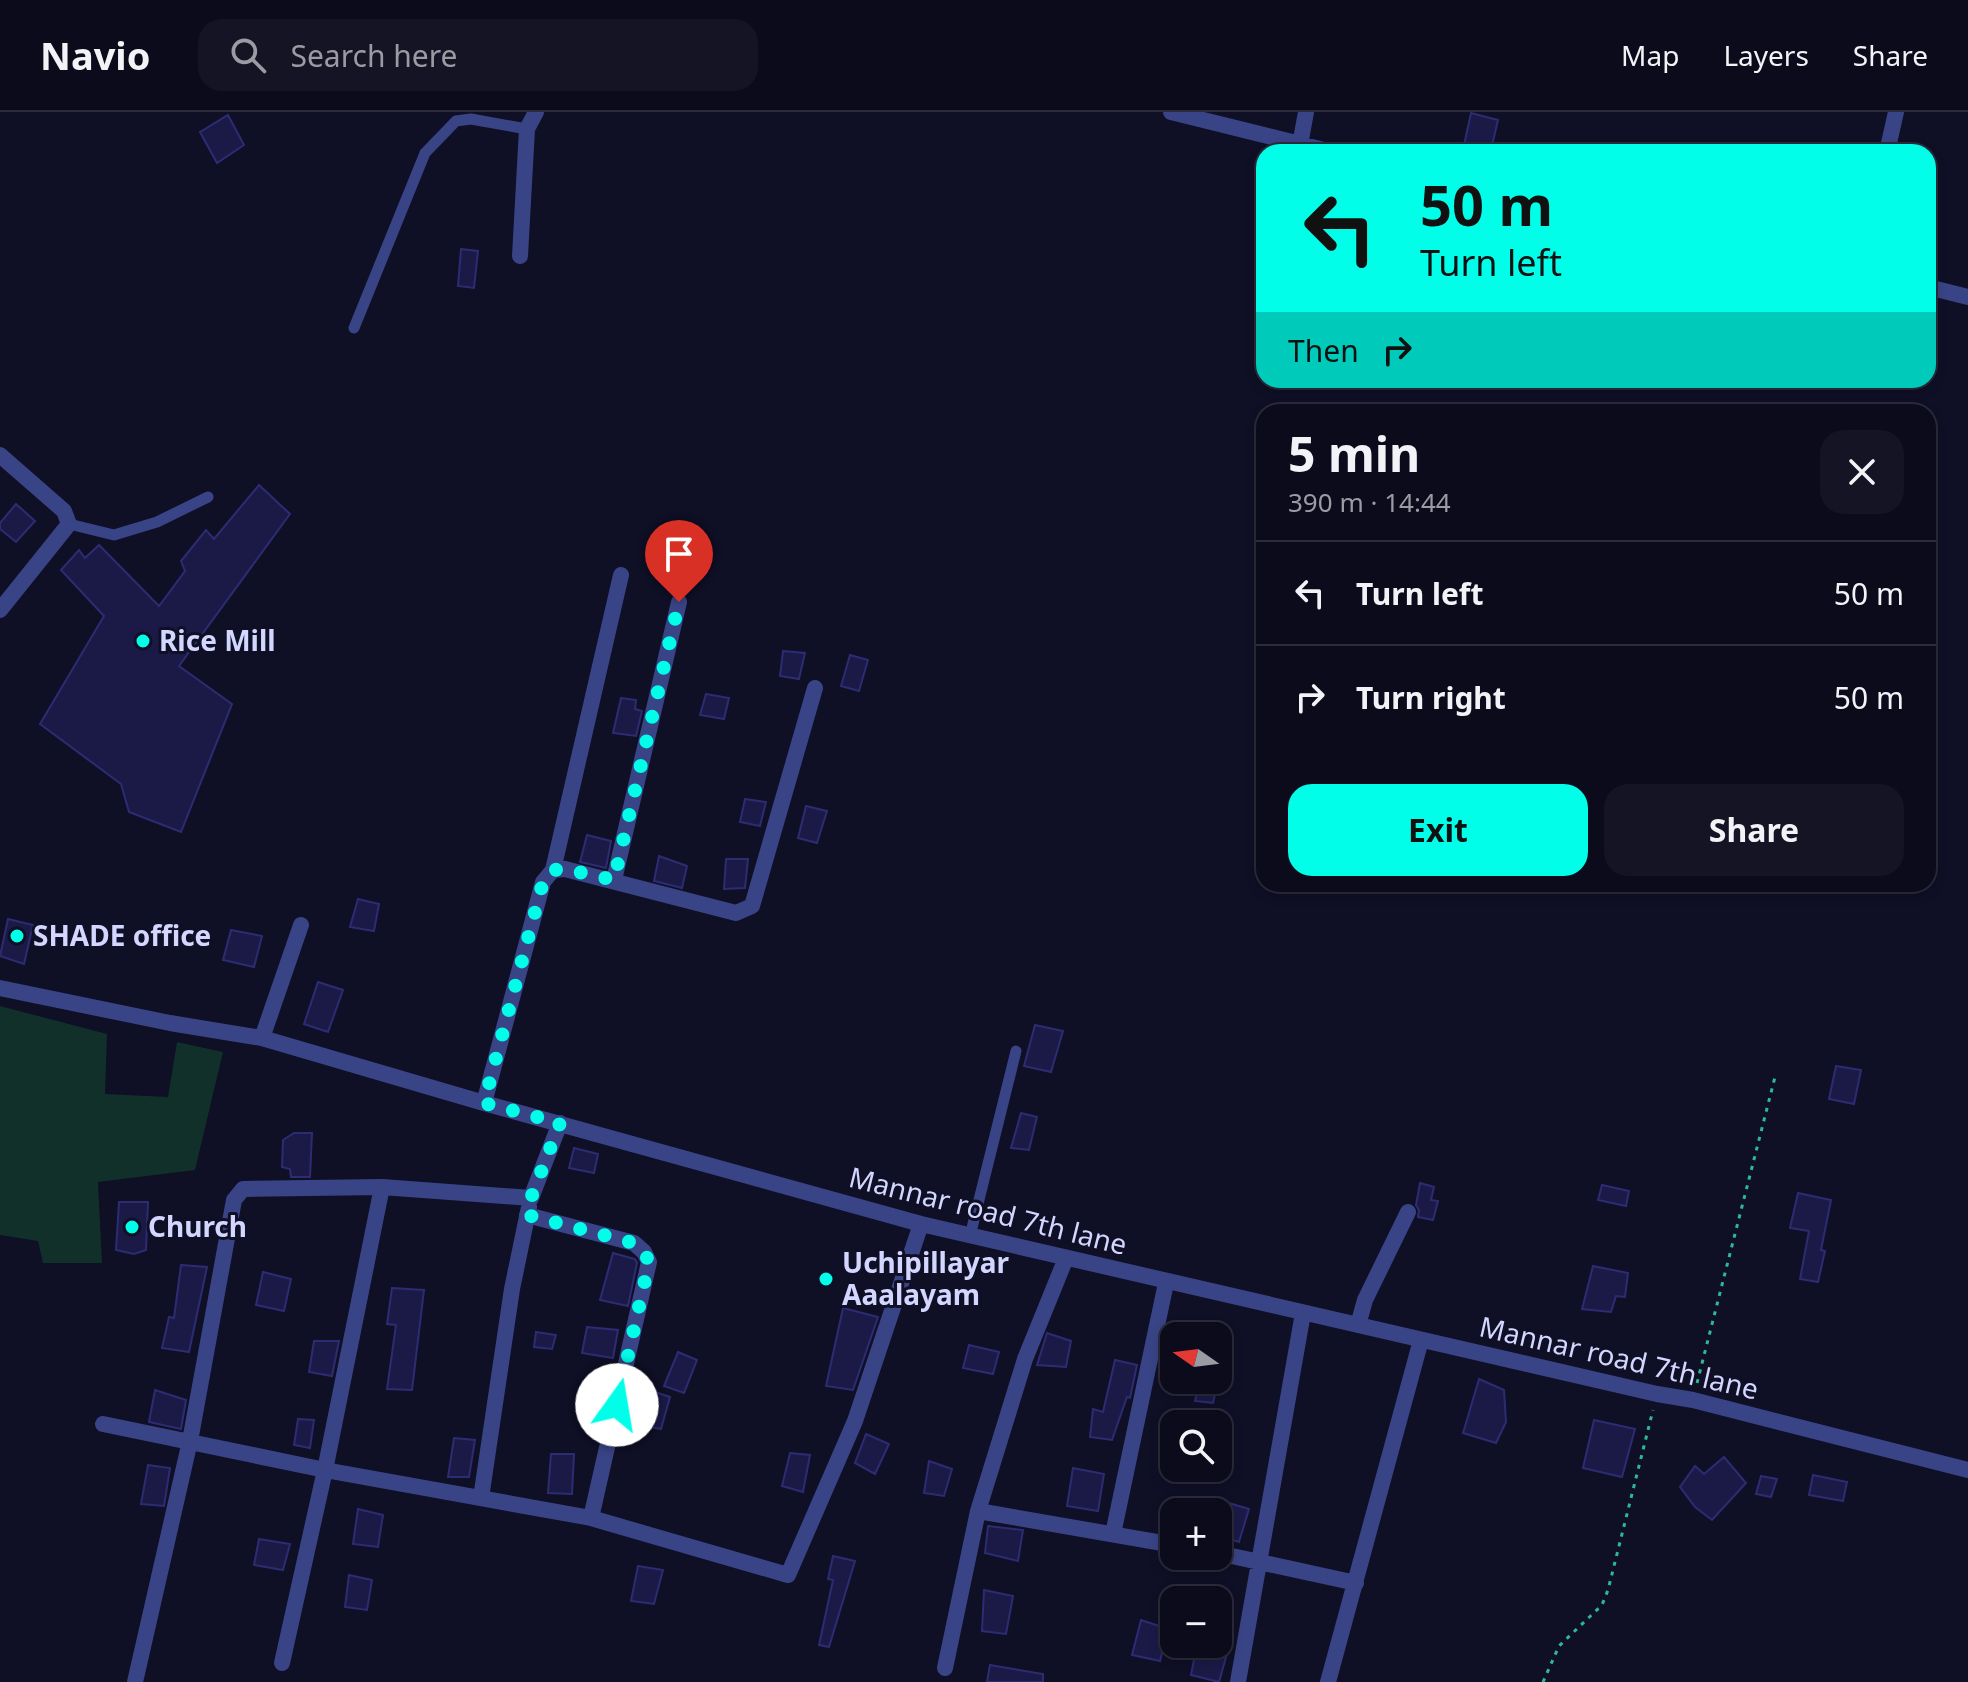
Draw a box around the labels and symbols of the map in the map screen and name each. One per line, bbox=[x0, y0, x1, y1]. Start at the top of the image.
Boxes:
pin bbox=[645, 520, 713, 602]
place label: Rice Mill bbox=[159, 621, 276, 659]
marker: Rice Mill bbox=[134, 632, 152, 650]
place label: SHADE office bbox=[33, 916, 211, 954]
marker: SHADE office bbox=[8, 927, 26, 945]
street label: Mannar road 7th lane bbox=[845, 1157, 1131, 1263]
place label: Church bbox=[148, 1207, 247, 1245]
marker: Church bbox=[123, 1218, 141, 1236]
place label: Uchipillayar Aaalayam bbox=[842, 1243, 1009, 1313]
marker: Uchipillayar Aaalayam bbox=[817, 1270, 835, 1288]
street label: Mannar road 7th lane bbox=[1476, 1306, 1762, 1408]
north arrow bbox=[1160, 1322, 1232, 1394]
position arrow bbox=[575, 1363, 659, 1447]

